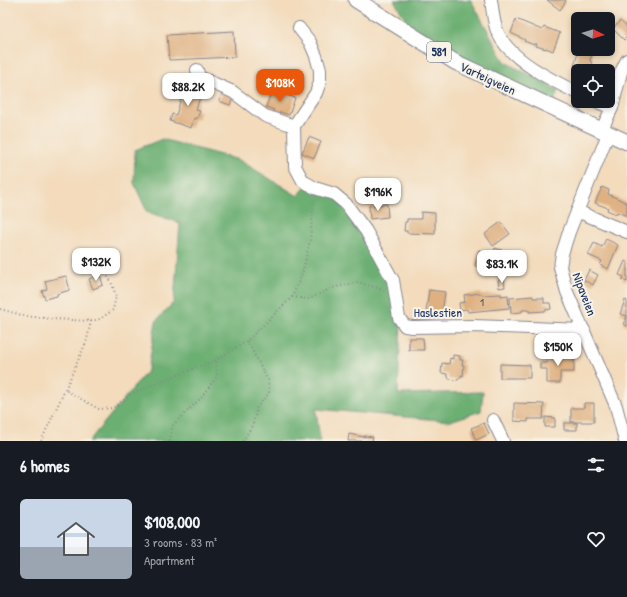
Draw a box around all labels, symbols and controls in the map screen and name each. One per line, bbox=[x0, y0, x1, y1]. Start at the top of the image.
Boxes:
north arrow bbox=[571, 12, 615, 56]
map controls bbox=[571, 12, 615, 108]
road number: 581 bbox=[427, 42, 451, 62]
street label: Varteigveien bbox=[457, 57, 519, 99]
button: locate bbox=[571, 64, 615, 108]
pin: $108K bbox=[252, 69, 308, 103]
pin: $88.2K bbox=[155, 73, 221, 107]
text: $108K bbox=[265, 73, 295, 91]
text: $88.2K bbox=[171, 77, 205, 95]
pin: $196K bbox=[350, 178, 406, 212]
text: $196K bbox=[364, 182, 392, 200]
pin: $132K bbox=[68, 248, 124, 282]
pin: $83.1K bbox=[469, 250, 535, 284]
text: $132K bbox=[81, 252, 111, 270]
text: $83.1K bbox=[486, 254, 518, 272]
street label: Nipaveien bbox=[569, 270, 601, 318]
house number: 1 bbox=[480, 295, 484, 309]
street label: Haslestien bbox=[414, 303, 462, 321]
pin: $150K bbox=[530, 333, 586, 367]
text: $150K bbox=[543, 337, 573, 355]
text: 6 homes bbox=[20, 454, 70, 477]
icon: filters bbox=[585, 454, 607, 476]
text: $108,000 bbox=[144, 510, 200, 533]
icon: home bbox=[52, 515, 100, 563]
icon: heart bbox=[585, 528, 607, 550]
text: 3 rooms · 83 m² bbox=[144, 533, 217, 551]
text: Apartment bbox=[144, 551, 195, 569]

